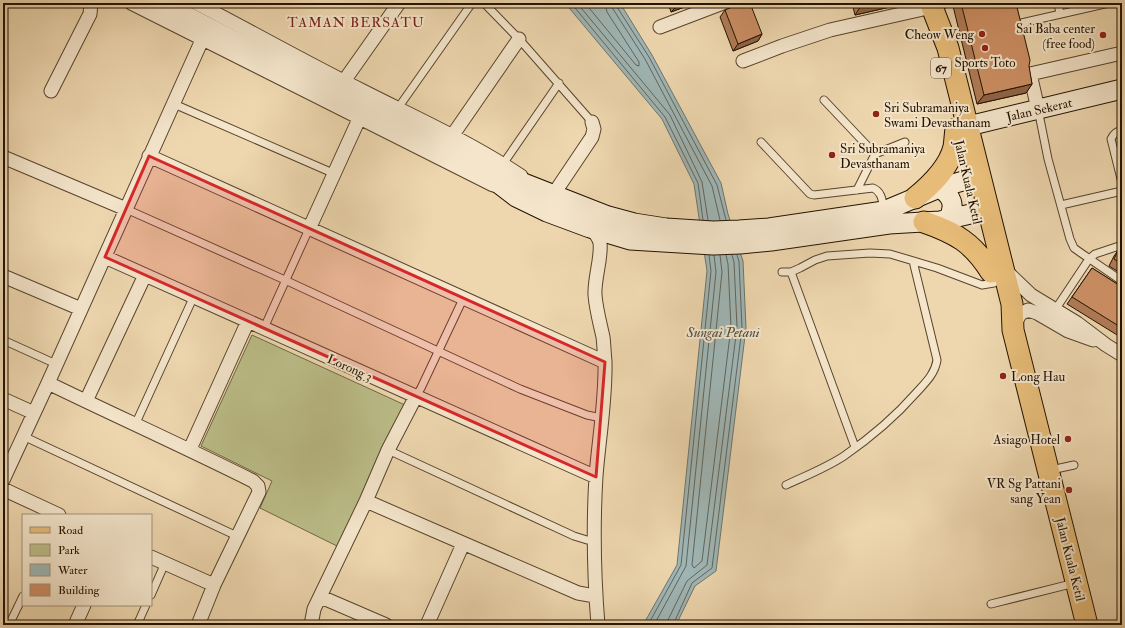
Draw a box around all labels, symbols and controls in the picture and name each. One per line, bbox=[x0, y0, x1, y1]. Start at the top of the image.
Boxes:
district label: TAMAN BERSATU bbox=[287, 14, 425, 31]
place label: Sai Baba center (free food) bbox=[1016, 21, 1095, 52]
place label: Cheow Weng bbox=[905, 27, 975, 43]
marker: Cheow Weng bbox=[977, 29, 987, 39]
marker: Sai Baba center (free food) bbox=[1098, 30, 1108, 40]
marker: Sports Toto bbox=[980, 43, 990, 53]
place label: Sports Toto bbox=[955, 55, 1015, 72]
road number: 67 bbox=[931, 58, 951, 78]
street label: Jalan Sekerat bbox=[1004, 95, 1074, 126]
place label: Sri Subramaniya Swami Devasthanam bbox=[884, 100, 991, 131]
marker: Sri Subramaniya Swami Devasthanam bbox=[871, 109, 881, 119]
street label: Jalan Kuala Ketil bbox=[950, 137, 986, 227]
place label: Sri Subramaniya Devasthanam bbox=[840, 141, 926, 172]
marker: Sri Subramaniya Devasthanam bbox=[827, 150, 837, 160]
water label: Sungai Petani bbox=[685, 324, 760, 341]
street label: Lorong 3 bbox=[325, 351, 375, 385]
place label: Long Hau bbox=[1011, 369, 1066, 385]
marker: Long Hau bbox=[998, 371, 1008, 381]
place label: Asiago Hotel bbox=[992, 432, 1061, 448]
marker: Asiago Hotel bbox=[1063, 434, 1073, 444]
place label: VR Sg Pattani sang Yean bbox=[987, 476, 1062, 507]
marker: VR Sg Pattani sang Yean bbox=[1064, 485, 1074, 495]
legend bbox=[22, 514, 152, 606]
street label: Jalan Kuala Ketil bbox=[1052, 515, 1088, 604]
text: Road bbox=[58, 523, 83, 538]
text: Park bbox=[58, 543, 80, 558]
text: Water bbox=[57, 563, 88, 578]
text: Building bbox=[58, 583, 101, 598]

